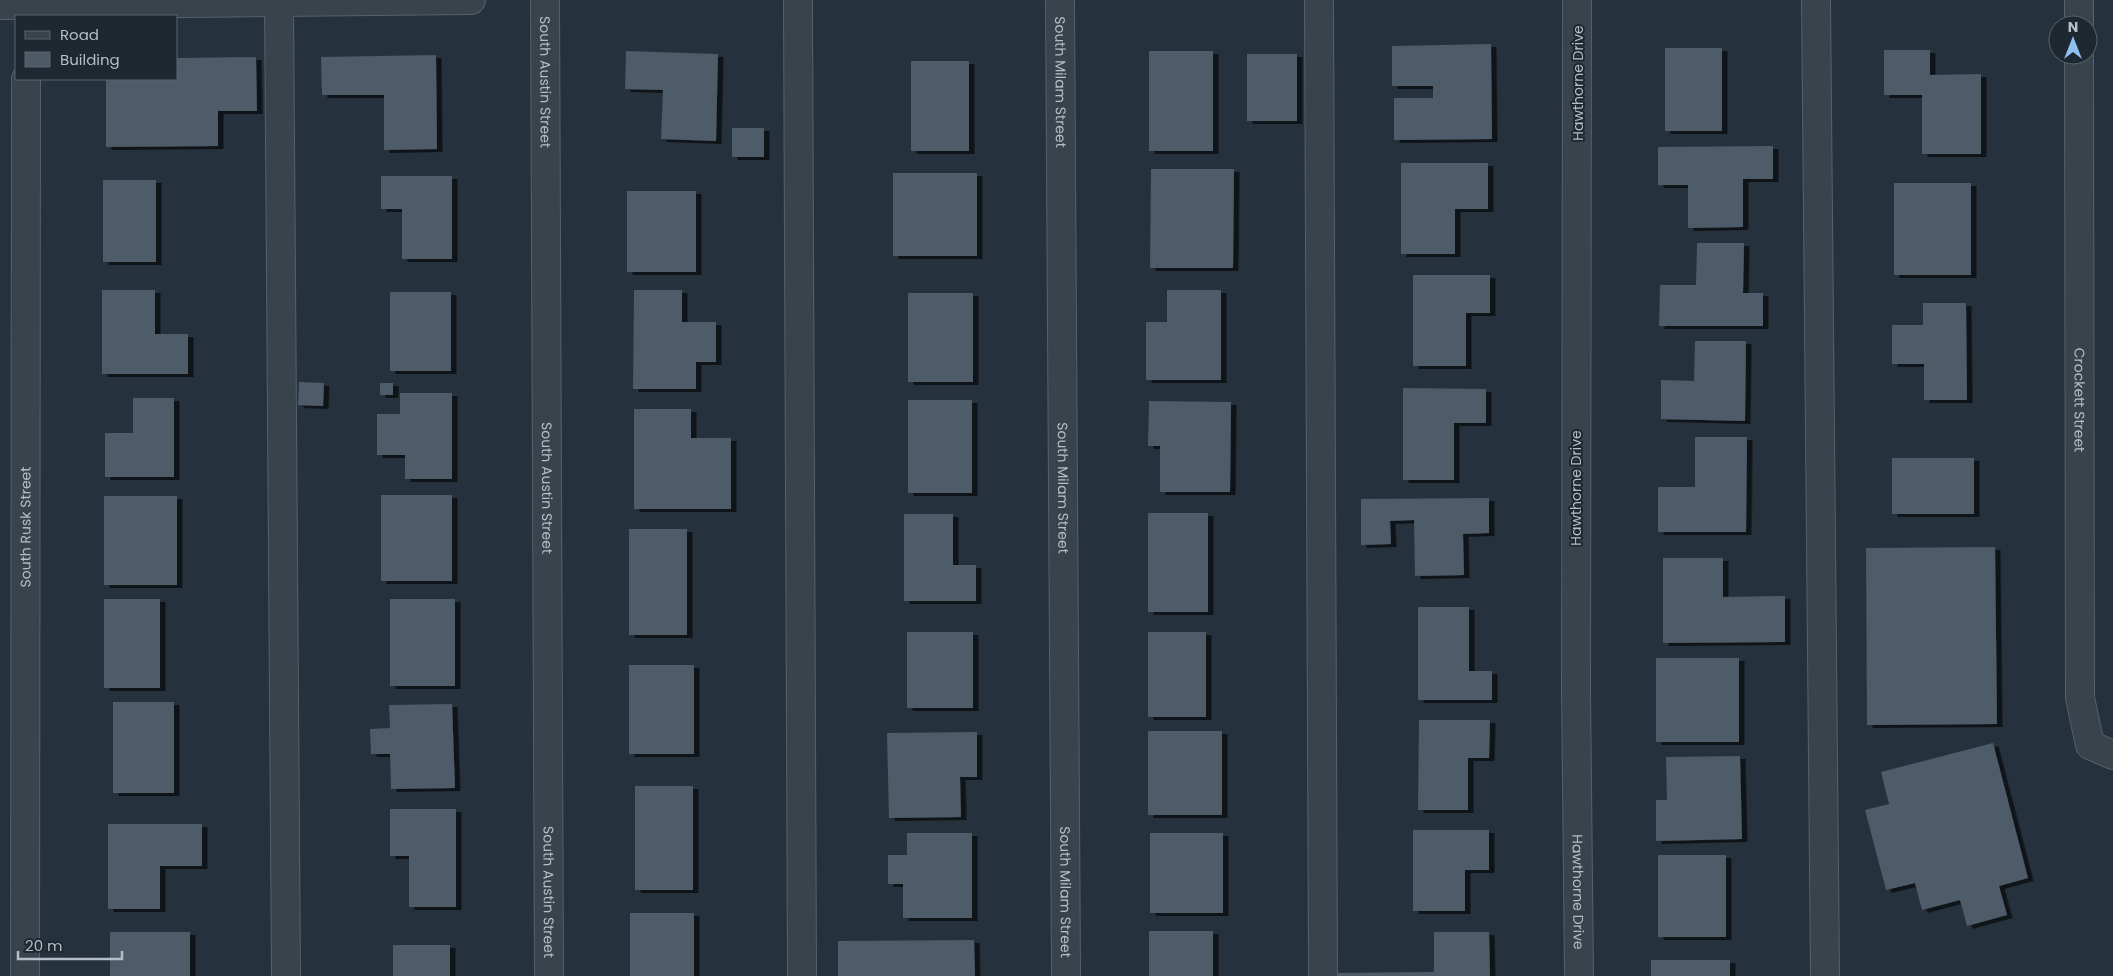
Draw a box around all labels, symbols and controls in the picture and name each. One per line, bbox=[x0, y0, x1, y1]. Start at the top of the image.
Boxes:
legend bbox=[15, 15, 178, 80]
north arrow bbox=[2048, 15, 2098, 65]
street label: South Austin Street bbox=[535, 16, 556, 148]
street label: South Milam Street bbox=[1050, 16, 1071, 148]
text: N bbox=[2068, 17, 2078, 37]
text: Road bbox=[60, 24, 99, 45]
street label: Hawthorne Drive bbox=[1568, 25, 1588, 141]
text: Building bbox=[60, 49, 120, 70]
street label: Crockett Street bbox=[2069, 348, 2090, 452]
street label: South Austin Street bbox=[537, 422, 557, 554]
street label: South Milam Street bbox=[1053, 422, 1073, 554]
street label: Hawthorne Drive bbox=[1566, 430, 1586, 546]
street label: South Rusk Street bbox=[15, 467, 36, 587]
street label: South Austin Street bbox=[538, 826, 559, 958]
street label: South Milam Street bbox=[1055, 826, 1076, 958]
street label: Hawthorne Drive bbox=[1568, 834, 1589, 950]
scale bar bbox=[18, 928, 121, 960]
text: 20 m bbox=[25, 935, 63, 956]

